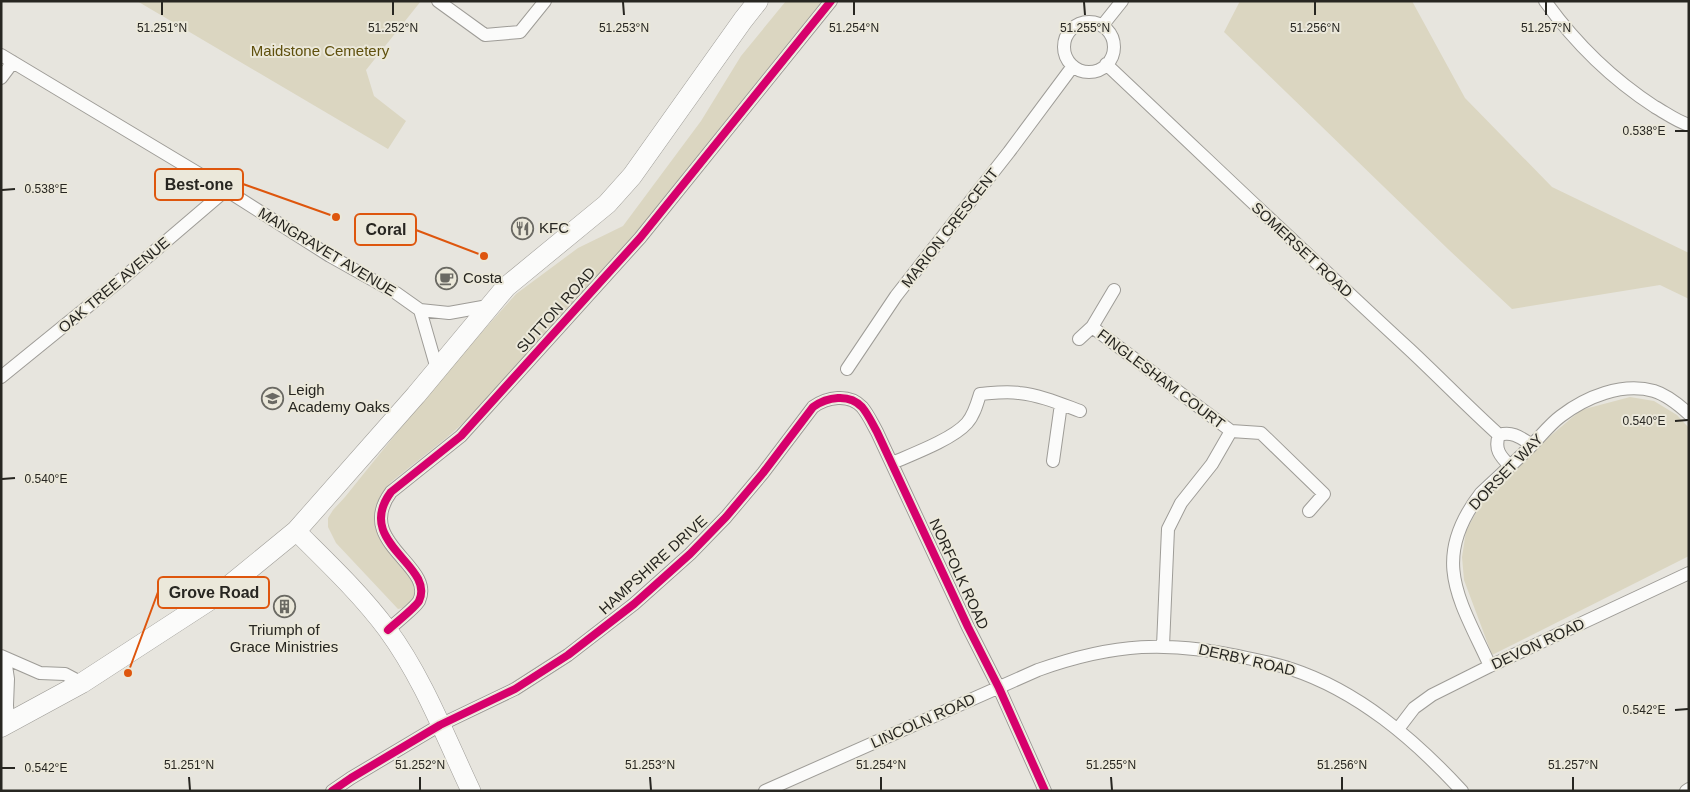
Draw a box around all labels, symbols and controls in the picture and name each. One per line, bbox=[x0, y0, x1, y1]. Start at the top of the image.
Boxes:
text: 51.251°N bbox=[137, 21, 187, 35]
text: 51.252°N bbox=[368, 21, 418, 35]
text: 51.253°N bbox=[599, 21, 649, 35]
text: 51.254°N bbox=[829, 21, 879, 35]
text: 51.255°N bbox=[1060, 21, 1110, 35]
text: 51.256°N bbox=[1290, 21, 1340, 35]
text: 51.257°N bbox=[1521, 21, 1571, 35]
park label: Maidstone Cemetery bbox=[251, 42, 390, 59]
text: 0.538°E bbox=[1623, 124, 1665, 138]
street label: MARION CRESCENT bbox=[898, 165, 1001, 291]
callout: Best-one bbox=[155, 169, 243, 200]
text: Best-one bbox=[165, 176, 233, 193]
text: 0.538°E bbox=[25, 182, 67, 196]
street label: SOMERSET ROAD bbox=[1248, 199, 1356, 301]
street label: MANGRAVET AVENUE bbox=[255, 204, 399, 299]
callout: Coral bbox=[355, 214, 416, 245]
restaurant icon: KFC bbox=[511, 216, 535, 240]
place label: KFC bbox=[539, 219, 569, 236]
text: Coral bbox=[366, 221, 406, 238]
street label: OAK TREE AVENUE bbox=[55, 233, 173, 336]
street label: SUTTON ROAD bbox=[513, 263, 598, 356]
cafe icon: Costa bbox=[435, 266, 459, 290]
place label: Costa bbox=[463, 269, 503, 286]
street label: FINGLESHAM COURT bbox=[1094, 325, 1228, 432]
place label: Leigh Academy Oaks bbox=[288, 381, 390, 415]
school or university icon: Leigh Academy Oaks bbox=[260, 387, 284, 411]
text: 0.540°E bbox=[1623, 414, 1665, 428]
street label: DORSET WAY bbox=[1465, 430, 1546, 513]
text: 0.540°E bbox=[25, 472, 67, 486]
street label: HAMPSHIRE DRIVE bbox=[595, 512, 710, 618]
street label: NORFOLK ROAD bbox=[926, 516, 993, 632]
callout: Grove Road bbox=[158, 577, 269, 608]
text: Grove Road bbox=[169, 584, 259, 601]
building icon: Triumph of Grace Ministries bbox=[272, 595, 296, 619]
street label: DEVON ROAD bbox=[1488, 614, 1587, 673]
place label: Triumph of Grace Ministries bbox=[230, 621, 338, 655]
street label: DERBY ROAD bbox=[1197, 640, 1297, 679]
street label: LINCOLN ROAD bbox=[868, 690, 978, 751]
text: 0.542°E bbox=[1623, 703, 1665, 717]
text: 51.251°N bbox=[164, 758, 214, 772]
text: 51.252°N bbox=[395, 758, 445, 772]
text: 51.253°N bbox=[625, 758, 675, 772]
text: 51.254°N bbox=[856, 758, 906, 772]
text: 51.255°N bbox=[1086, 758, 1136, 772]
text: 51.256°N bbox=[1317, 758, 1367, 772]
text: 51.257°N bbox=[1548, 758, 1598, 772]
text: 0.542°E bbox=[25, 761, 67, 775]

